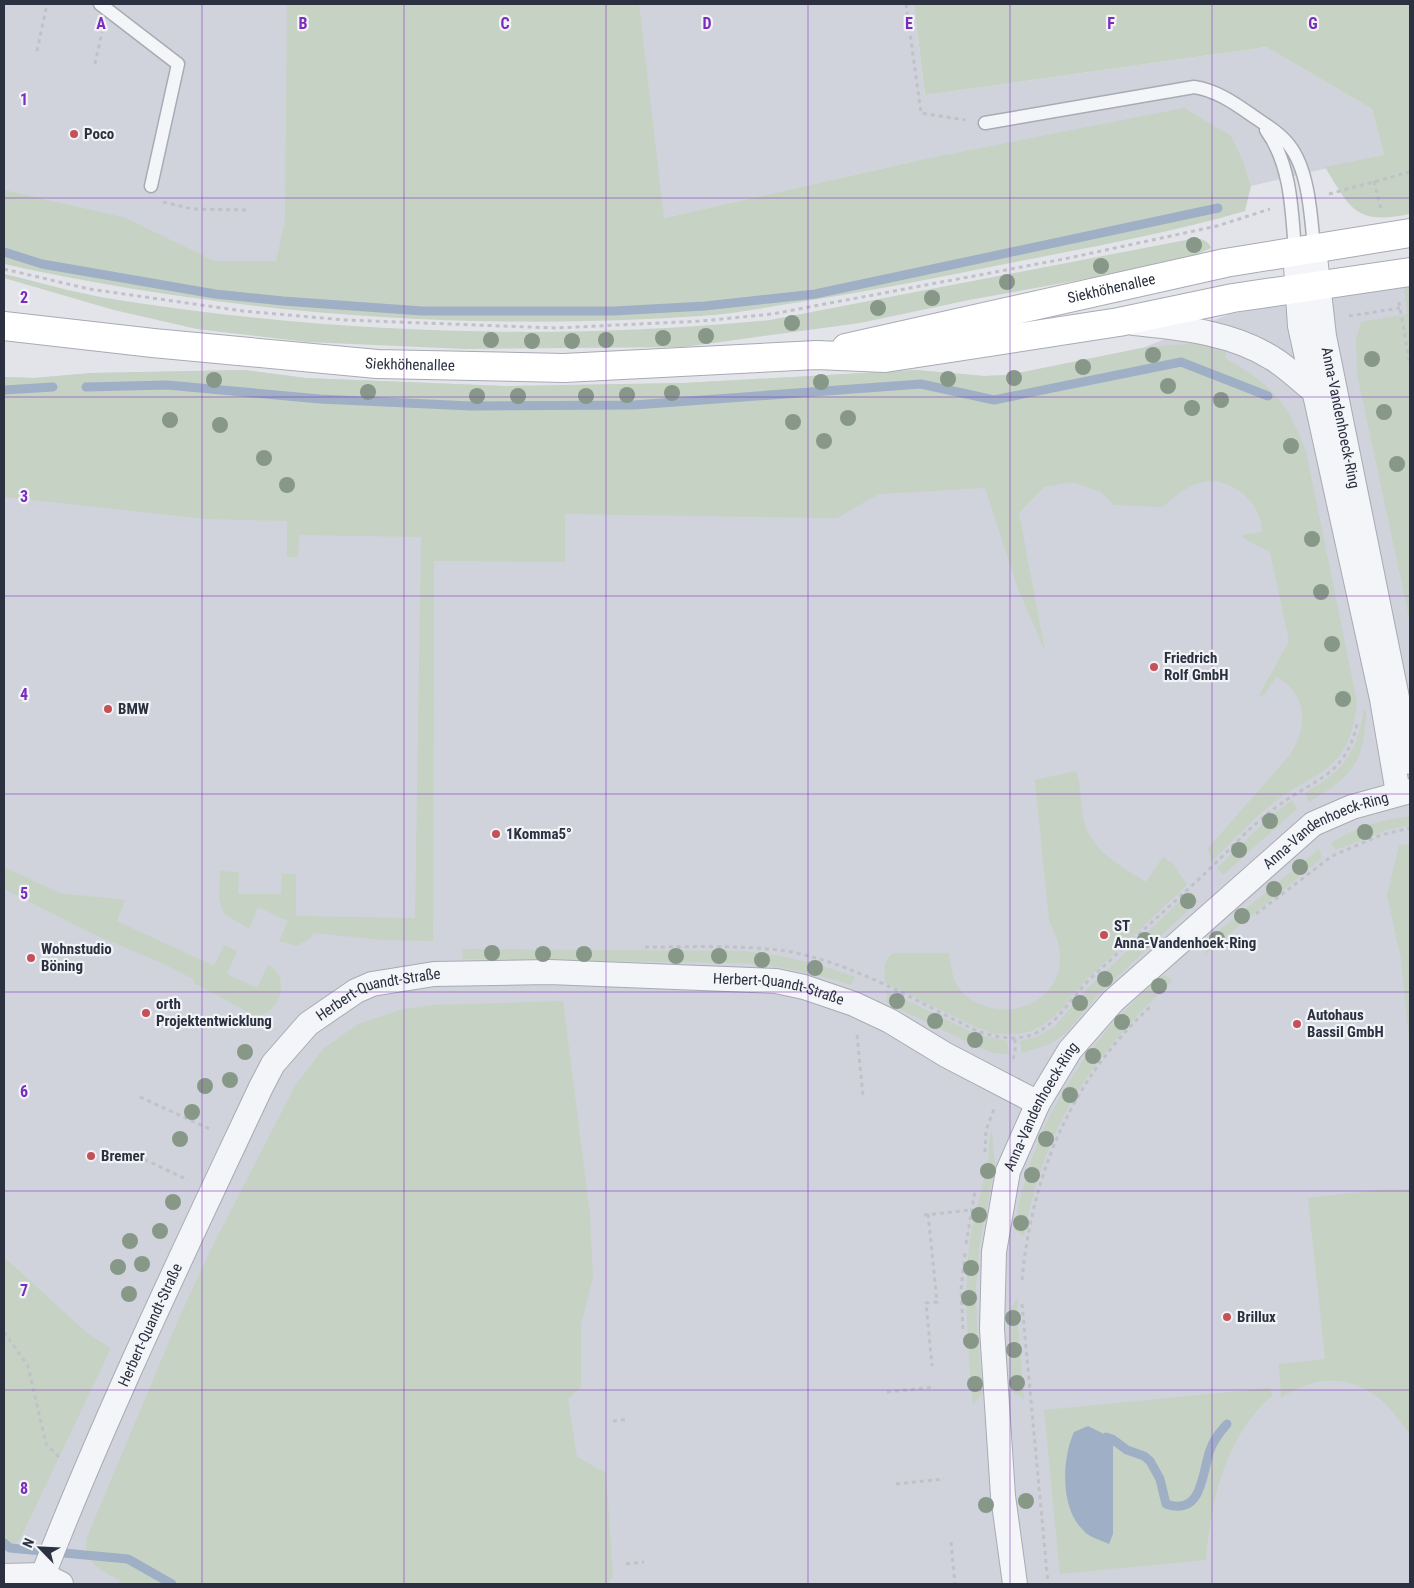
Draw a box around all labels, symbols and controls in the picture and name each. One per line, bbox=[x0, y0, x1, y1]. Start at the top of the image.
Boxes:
text: A bbox=[96, 14, 106, 33]
text: B bbox=[299, 14, 308, 33]
text: C bbox=[500, 14, 510, 33]
text: D bbox=[702, 14, 712, 33]
text: E bbox=[905, 14, 913, 33]
text: F bbox=[1107, 14, 1115, 33]
text: G bbox=[1308, 14, 1318, 33]
text: 1 bbox=[20, 90, 28, 109]
place label: Poco bbox=[84, 125, 114, 143]
marker: Poco bbox=[68, 128, 80, 140]
street label: Siekhöhenallee bbox=[1066, 270, 1157, 307]
text: 2 bbox=[20, 288, 28, 307]
street label: Anna-Vandenhoeck-Ring bbox=[1317, 346, 1364, 490]
street label: Siekhöhenallee bbox=[365, 354, 455, 375]
text: 3 bbox=[20, 487, 28, 506]
place label: Friedrich Rolf GmbH bbox=[1164, 649, 1228, 684]
marker: Friedrich Rolf GmbH bbox=[1148, 661, 1160, 673]
text: 4 bbox=[20, 685, 28, 704]
place label: BMW bbox=[118, 700, 149, 718]
marker: BMW bbox=[102, 703, 114, 715]
street label: Anna-Vandenhoeck-Ring bbox=[1259, 788, 1390, 873]
place label: 1Komma5° bbox=[506, 825, 572, 843]
marker: 1Komma5° bbox=[490, 828, 502, 840]
text: 5 bbox=[20, 884, 28, 903]
place label: ST Anna-Vandenhoek-Ring bbox=[1114, 917, 1256, 952]
marker: ST Anna-Vandenhoek-Ring bbox=[1098, 929, 1110, 941]
place label: Wohnstudio Böning bbox=[41, 940, 112, 975]
marker: Wohnstudio Böning bbox=[25, 952, 37, 964]
street label: Herbert-Quandt-Straße bbox=[312, 965, 441, 1025]
street label: Herbert-Quandt-Straße bbox=[713, 970, 846, 1009]
place label: orth Projektentwicklung bbox=[156, 995, 272, 1030]
place label: Autohaus Bassil GmbH bbox=[1307, 1006, 1384, 1041]
marker: orth Projektentwicklung bbox=[140, 1007, 152, 1019]
marker: Autohaus Bassil GmbH bbox=[1291, 1018, 1303, 1030]
street label: Anna-Vandenhoeck-Ring bbox=[1000, 1038, 1082, 1174]
text: 6 bbox=[20, 1082, 28, 1101]
place label: Bremer bbox=[101, 1147, 145, 1165]
marker: Bremer bbox=[85, 1150, 97, 1162]
street label: Herbert-Quandt-Straße bbox=[114, 1261, 186, 1389]
text: 7 bbox=[20, 1281, 28, 1300]
place label: Brillux bbox=[1237, 1308, 1276, 1326]
marker: Brillux bbox=[1221, 1311, 1233, 1323]
text: 8 bbox=[20, 1479, 28, 1498]
north arrow bbox=[15, 1523, 65, 1573]
text: N bbox=[19, 1536, 37, 1550]

